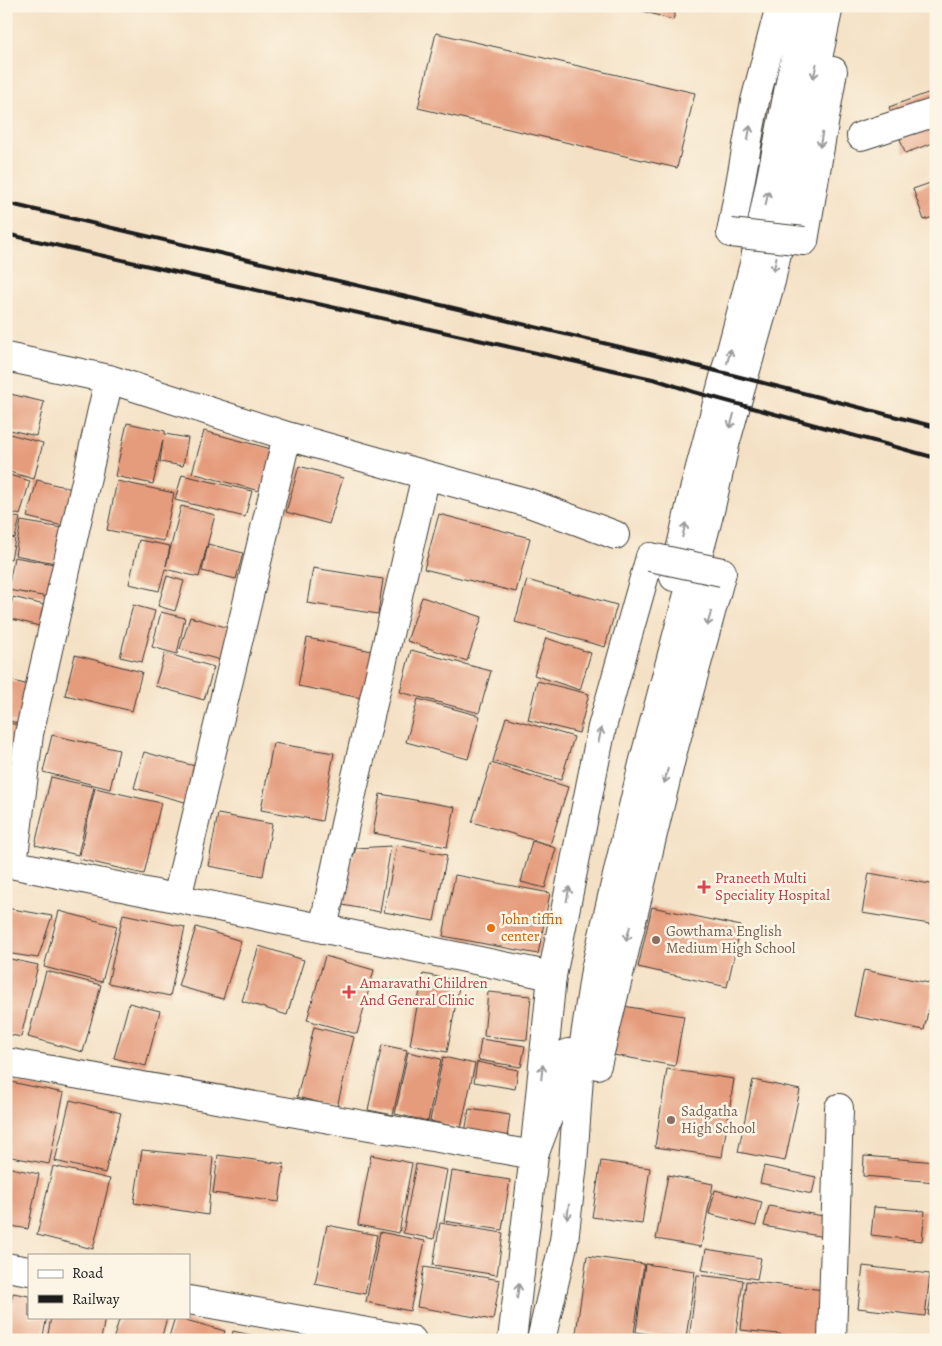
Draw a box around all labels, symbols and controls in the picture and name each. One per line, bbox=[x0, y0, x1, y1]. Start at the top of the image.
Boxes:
one-way arrow bbox=[810, 63, 819, 79]
one-way arrow bbox=[745, 125, 754, 141]
one-way arrow bbox=[816, 132, 826, 148]
one-way arrow bbox=[763, 191, 772, 207]
one-way arrow bbox=[769, 256, 779, 272]
one-way arrow bbox=[725, 349, 735, 365]
one-way arrow bbox=[726, 413, 736, 429]
one-way arrow bbox=[680, 523, 689, 539]
one-way arrow bbox=[704, 611, 713, 627]
one-way arrow bbox=[596, 727, 606, 743]
one-way arrow bbox=[661, 767, 671, 783]
place label: Praneeth Multi Speciality Hospital bbox=[715, 868, 830, 905]
marker: Praneeth Multi Speciality Hospital bbox=[697, 880, 711, 894]
one-way arrow bbox=[564, 887, 574, 903]
place label: John tiffin center bbox=[501, 909, 563, 946]
place label: Gowthama English Medium High School bbox=[666, 921, 796, 958]
marker: John tiffin center bbox=[485, 922, 497, 934]
one-way arrow bbox=[623, 925, 632, 941]
marker: Gowthama English Medium High School bbox=[650, 934, 662, 946]
place label: Amaravathi Children And General Clinic bbox=[359, 973, 488, 1010]
marker: Amaravathi Children And General Clinic bbox=[342, 985, 356, 999]
one-way arrow bbox=[537, 1064, 547, 1080]
place label: Sadgatha High School bbox=[681, 1101, 756, 1138]
marker: Sadgatha High School bbox=[665, 1114, 677, 1126]
one-way arrow bbox=[563, 1204, 573, 1220]
legend bbox=[28, 1254, 190, 1318]
text: Road bbox=[72, 1263, 104, 1283]
one-way arrow bbox=[513, 1284, 523, 1300]
text: Railway bbox=[72, 1289, 120, 1309]

